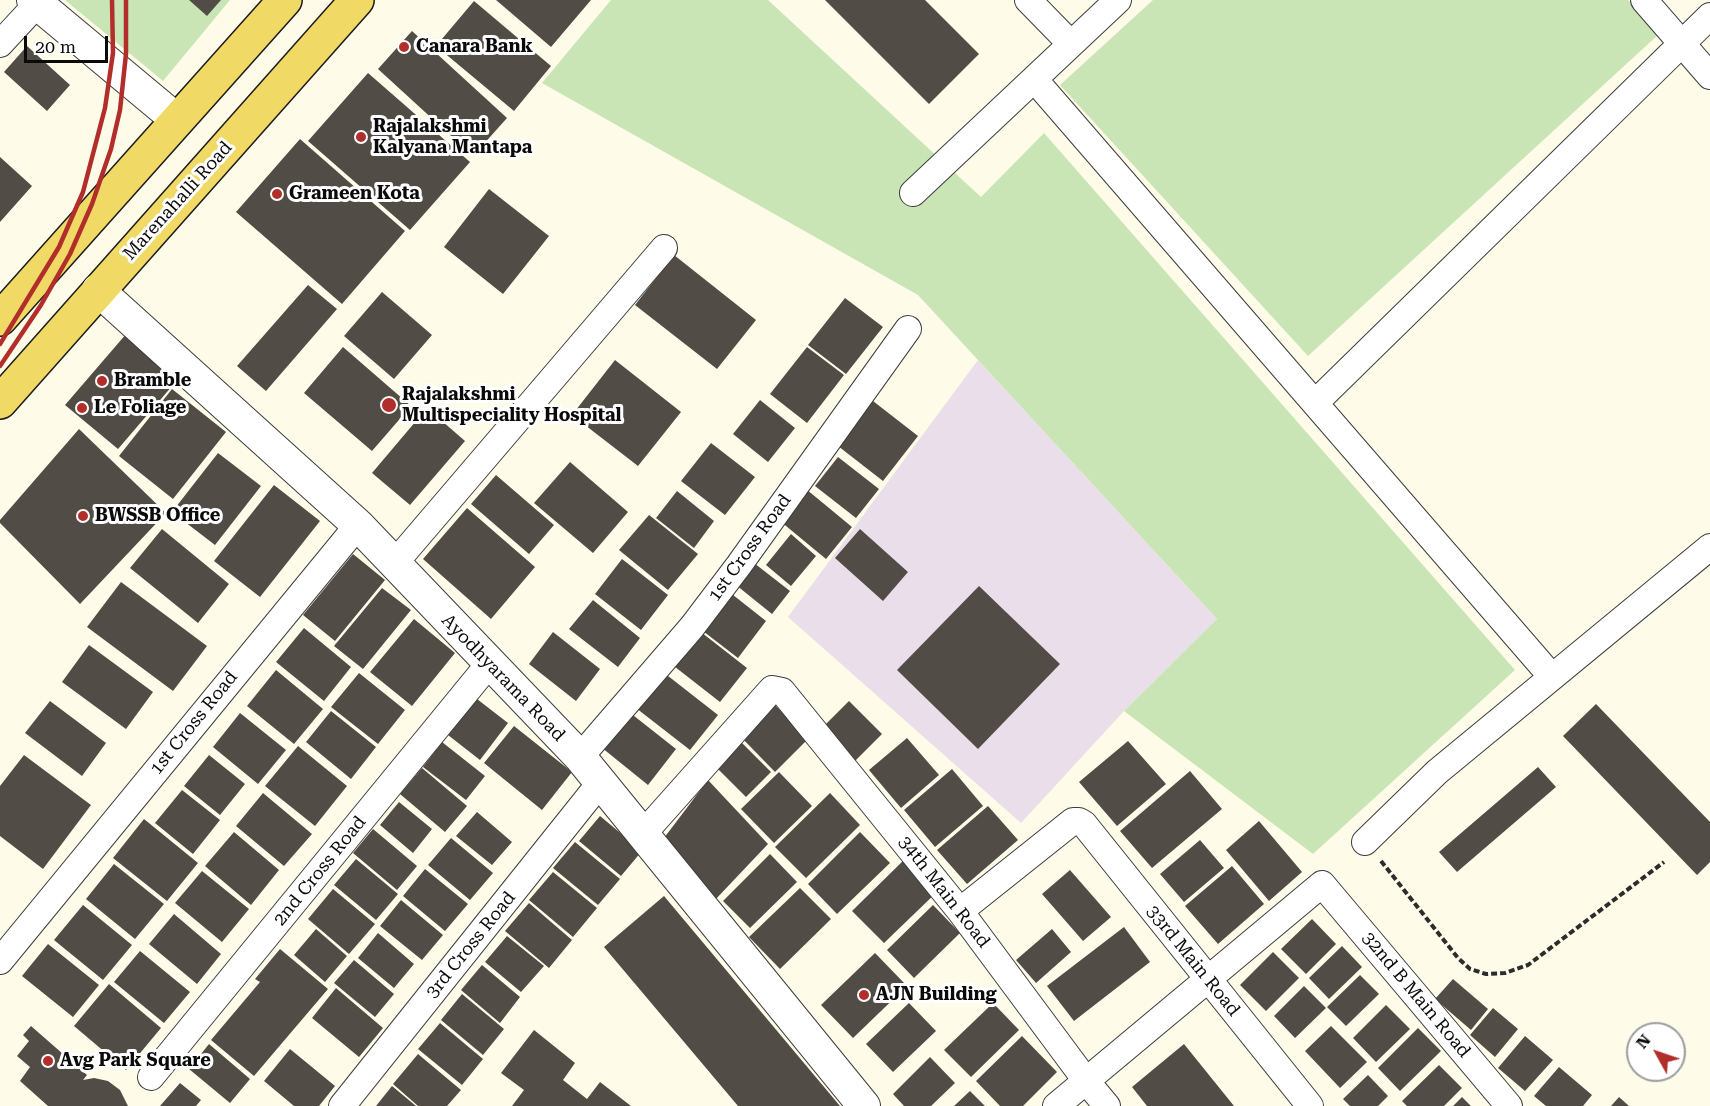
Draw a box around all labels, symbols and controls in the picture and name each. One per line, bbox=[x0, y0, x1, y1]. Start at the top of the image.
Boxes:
scale bar bbox=[27, 24, 111, 62]
text: 20 m bbox=[35, 36, 76, 57]
place label: Canara Bank bbox=[416, 36, 533, 58]
marker: Canara Bank bbox=[397, 40, 411, 54]
place label: Rajalakshmi Kalyana Mantapa bbox=[373, 116, 532, 158]
marker: Rajalakshmi Kalyana Mantapa bbox=[354, 130, 368, 144]
street label: Marenahalli Road bbox=[119, 137, 237, 265]
place label: Grameen Kota bbox=[289, 183, 420, 205]
marker: Grameen Kota bbox=[270, 187, 284, 201]
place label: Bramble bbox=[114, 370, 191, 392]
marker: Bramble bbox=[95, 374, 109, 388]
place label: Rajalakshmi Multispeciality Hospital bbox=[402, 384, 621, 426]
marker: Rajalakshmi Multispeciality Hospital bbox=[380, 396, 398, 414]
place label: Le Foliage bbox=[94, 397, 186, 419]
marker: Le Foliage bbox=[75, 401, 89, 415]
street label: 1st Cross Road bbox=[704, 490, 796, 606]
place label: BWSSB Office bbox=[95, 505, 220, 527]
marker: BWSSB Office bbox=[76, 509, 90, 523]
street label: Ayodhyarama Road bbox=[437, 610, 569, 746]
street label: 1st Cross Road bbox=[146, 667, 242, 779]
street label: 2nd Cross Road bbox=[269, 812, 371, 930]
street label: 34th Main Road bbox=[894, 832, 994, 952]
street label: 3rd Cross Road bbox=[422, 888, 520, 1002]
street label: 33rd Main Road bbox=[1142, 901, 1244, 1021]
street label: 32nd B Main Road bbox=[1357, 928, 1475, 1062]
place label: AJN Building bbox=[876, 984, 997, 1006]
marker: AJN Building bbox=[857, 988, 871, 1002]
north arrow bbox=[1626, 1022, 1686, 1082]
text: N bbox=[1632, 1031, 1655, 1052]
place label: Avg Park Square bbox=[60, 1050, 211, 1072]
marker: Avg Park Square bbox=[41, 1054, 55, 1068]

